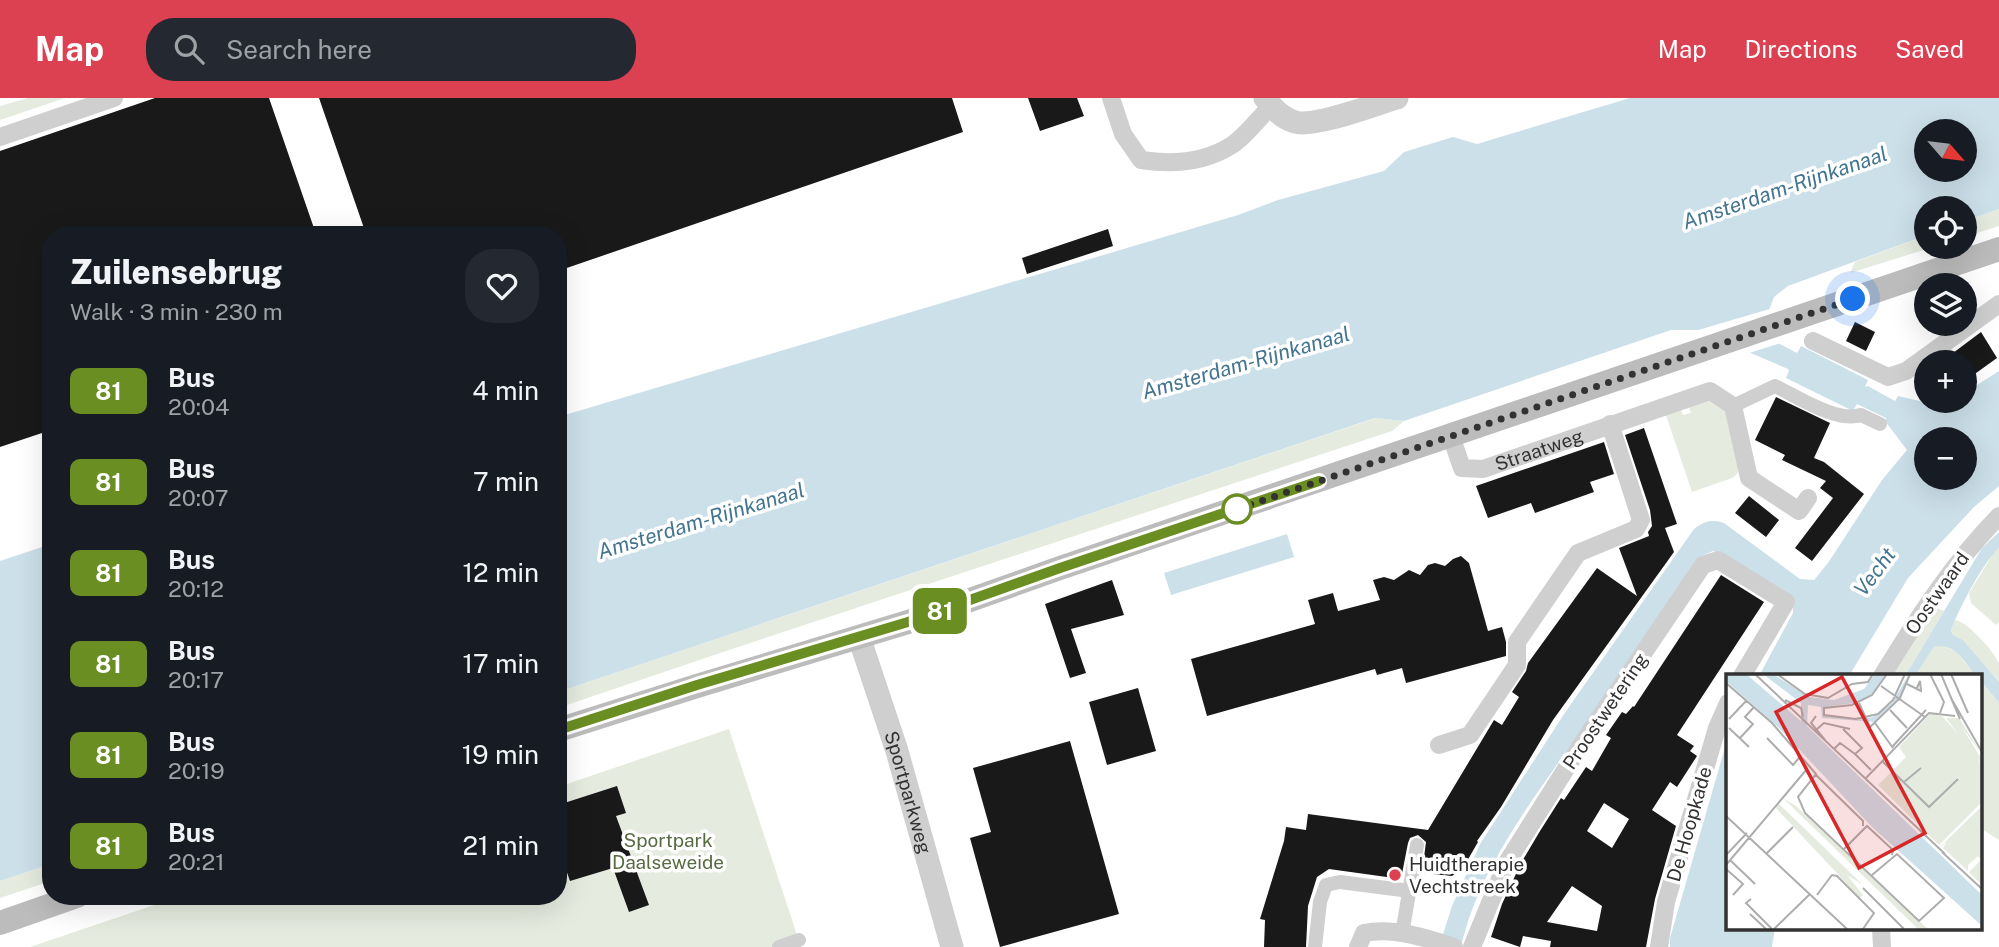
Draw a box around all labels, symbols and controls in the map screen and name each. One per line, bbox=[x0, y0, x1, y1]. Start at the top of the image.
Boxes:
search box bbox=[146, 18, 636, 81]
text: Map bbox=[35, 30, 104, 68]
icon: search bbox=[170, 30, 208, 68]
text: Search here bbox=[226, 34, 372, 65]
text: Map bbox=[1658, 35, 1707, 63]
text: Directions bbox=[1745, 35, 1857, 63]
text: Saved bbox=[1895, 35, 1964, 63]
north arrow bbox=[1914, 119, 1978, 182]
map controls bbox=[1914, 119, 1977, 490]
water label: Amsterdam-Rijnkanaal bbox=[1679, 141, 1891, 234]
button: locate bbox=[1914, 196, 1977, 259]
button: heart bbox=[465, 249, 539, 323]
text: Zuilensebrug bbox=[70, 253, 282, 291]
button: layers bbox=[1914, 273, 1977, 336]
your location bbox=[1835, 281, 1870, 316]
text: Walk · 3 min · 230 m bbox=[70, 298, 283, 325]
water label: Amsterdam-Rijnkanaal bbox=[1139, 321, 1353, 404]
button: + bbox=[1914, 350, 1977, 413]
text: Bus bbox=[168, 362, 215, 393]
text: 4 min bbox=[472, 375, 539, 406]
text: 81 bbox=[95, 377, 122, 405]
text: 20:04 bbox=[168, 393, 229, 420]
street label: Straatweg bbox=[1492, 424, 1586, 475]
button: − bbox=[1914, 427, 1977, 490]
text: Bus bbox=[168, 453, 215, 484]
text: 7 min bbox=[473, 466, 539, 497]
text: 81 bbox=[95, 468, 122, 496]
water label: Amsterdam-Rijnkanaal bbox=[594, 477, 807, 564]
text: 20:07 bbox=[168, 484, 228, 511]
unlabelled marker bbox=[1222, 494, 1252, 524]
water label: Vecht bbox=[1848, 543, 1901, 601]
text: Bus bbox=[168, 544, 215, 575]
street label: Oostwaard bbox=[1901, 548, 1973, 638]
text: 12 min bbox=[463, 557, 539, 588]
text: 81 bbox=[95, 559, 122, 587]
text: 20:12 bbox=[168, 575, 224, 602]
line badge: 81 bbox=[908, 588, 972, 634]
text: 81 bbox=[927, 597, 953, 625]
text: Bus bbox=[168, 635, 215, 666]
text: 17 min bbox=[462, 648, 539, 679]
street label: Proostwetering bbox=[1558, 649, 1652, 773]
text: 81 bbox=[95, 650, 122, 678]
text: 20:17 bbox=[168, 666, 224, 693]
inset map bbox=[1726, 674, 1982, 930]
text: Bus bbox=[168, 726, 215, 757]
street label: Sportparkweg bbox=[880, 728, 936, 856]
text: 19 min bbox=[462, 739, 539, 770]
text: 81 bbox=[95, 741, 122, 769]
text: 20:19 bbox=[168, 757, 225, 784]
street label: De Hoopkade bbox=[1662, 764, 1716, 884]
text: Bus bbox=[168, 817, 215, 848]
park label: Sportpark Daalseweide bbox=[612, 829, 724, 873]
text: 21 min bbox=[463, 830, 539, 861]
text: 81 bbox=[95, 832, 122, 860]
text: 20:21 bbox=[168, 848, 225, 875]
place label: Huidtherapie Vechtstreek bbox=[1409, 853, 1524, 897]
marker: Huidtherapie Vechtstreek bbox=[1387, 867, 1403, 883]

